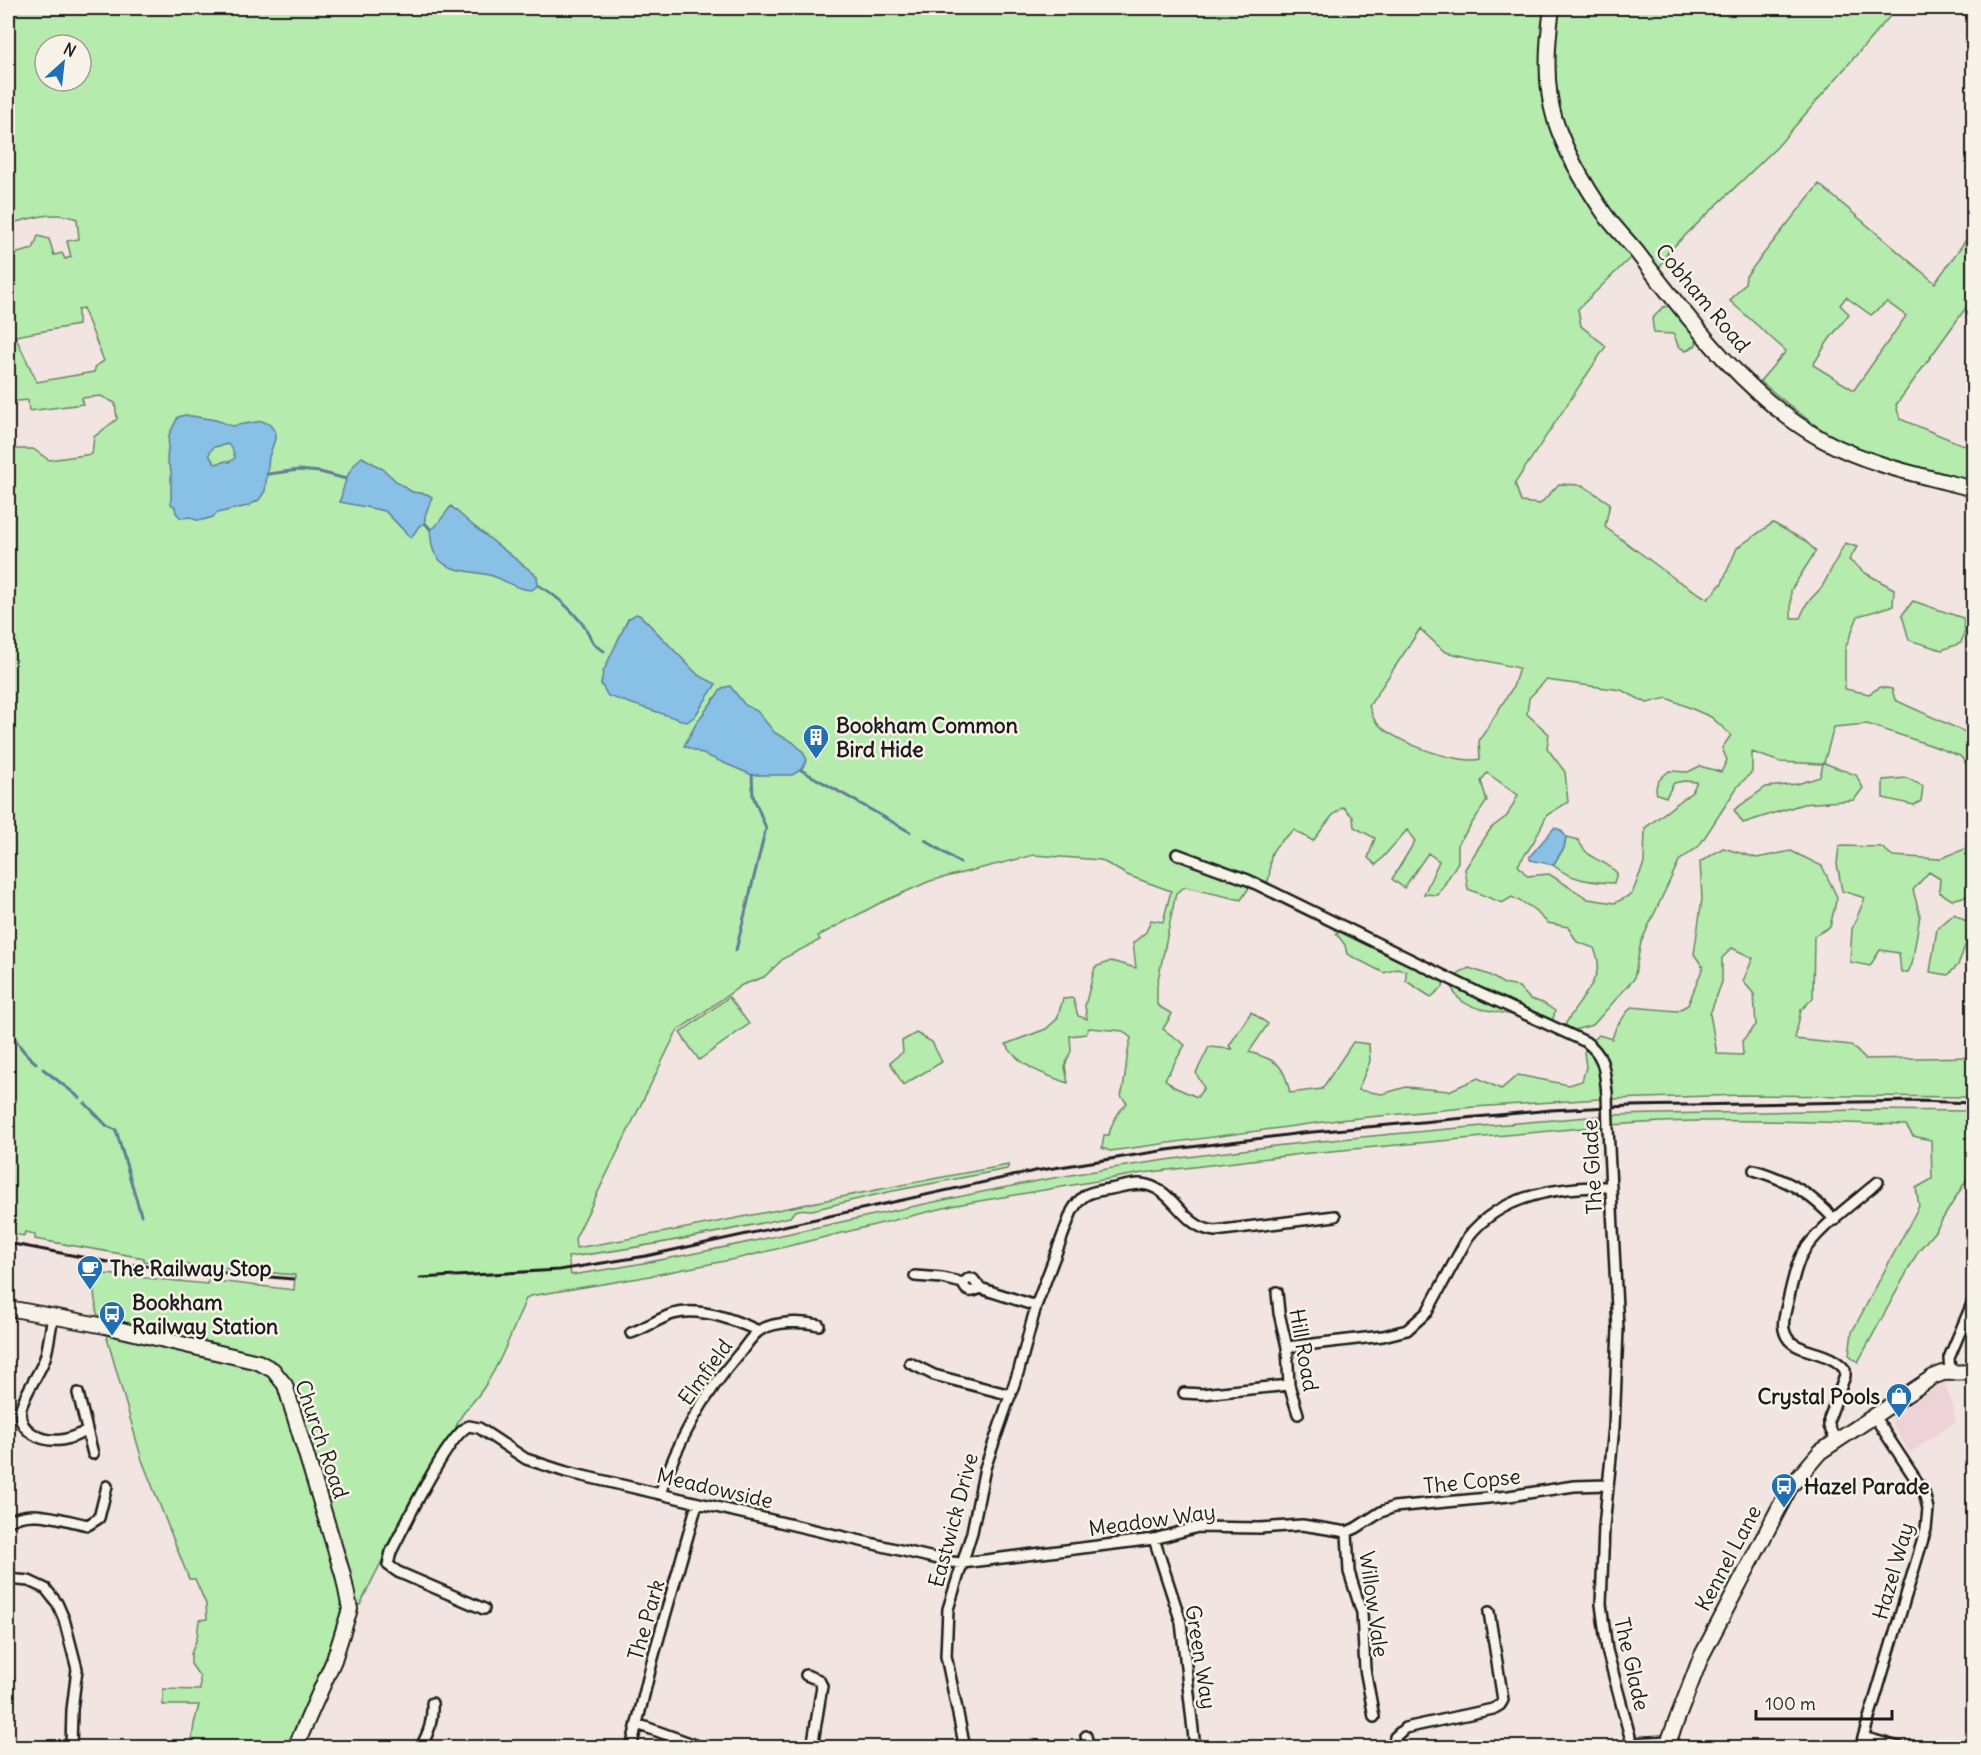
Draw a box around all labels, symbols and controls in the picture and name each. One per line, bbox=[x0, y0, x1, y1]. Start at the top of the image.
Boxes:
north arrow bbox=[33, 33, 93, 93]
text: N bbox=[60, 38, 79, 61]
street label: Cobham Road bbox=[1650, 238, 1756, 358]
place label: Bookham Common Bird Hide bbox=[836, 712, 1018, 763]
building icon: Bookham Common Bird Hide bbox=[801, 722, 831, 760]
street label: The Glade bbox=[1576, 1119, 1608, 1215]
cafe icon: The Railway Stop bbox=[75, 1253, 105, 1291]
place label: The Railway Stop bbox=[110, 1255, 272, 1282]
place label: Bookham Railway Station bbox=[132, 1289, 278, 1340]
bus stop icon: Bookham Railway Station bbox=[97, 1299, 127, 1337]
street label: Hill Road bbox=[1283, 1307, 1325, 1393]
street label: Elmfield bbox=[672, 1334, 738, 1410]
street label: Church Road bbox=[289, 1376, 355, 1502]
shop icon: Crystal Pools bbox=[1884, 1381, 1914, 1419]
place label: Crystal Pools bbox=[1757, 1383, 1880, 1410]
street label: Eastwick Drive bbox=[922, 1450, 984, 1590]
street label: Meadowside bbox=[654, 1462, 776, 1514]
street label: The Copse bbox=[1422, 1462, 1522, 1500]
bus stop icon: Hazel Parade bbox=[1769, 1471, 1799, 1509]
place label: Hazel Parade bbox=[1804, 1473, 1930, 1500]
street label: Meadow Way bbox=[1087, 1498, 1217, 1542]
street label: Kennel Lane bbox=[1689, 1501, 1767, 1615]
street label: Hazel Way bbox=[1866, 1519, 1920, 1623]
street label: Willow Vale bbox=[1353, 1549, 1395, 1659]
street label: The Park bbox=[622, 1576, 670, 1664]
street label: Green Way bbox=[1179, 1603, 1223, 1711]
street label: The Glade bbox=[1608, 1615, 1656, 1713]
scale bar bbox=[1756, 1683, 1892, 1721]
text: 100 m bbox=[1765, 1692, 1816, 1715]

